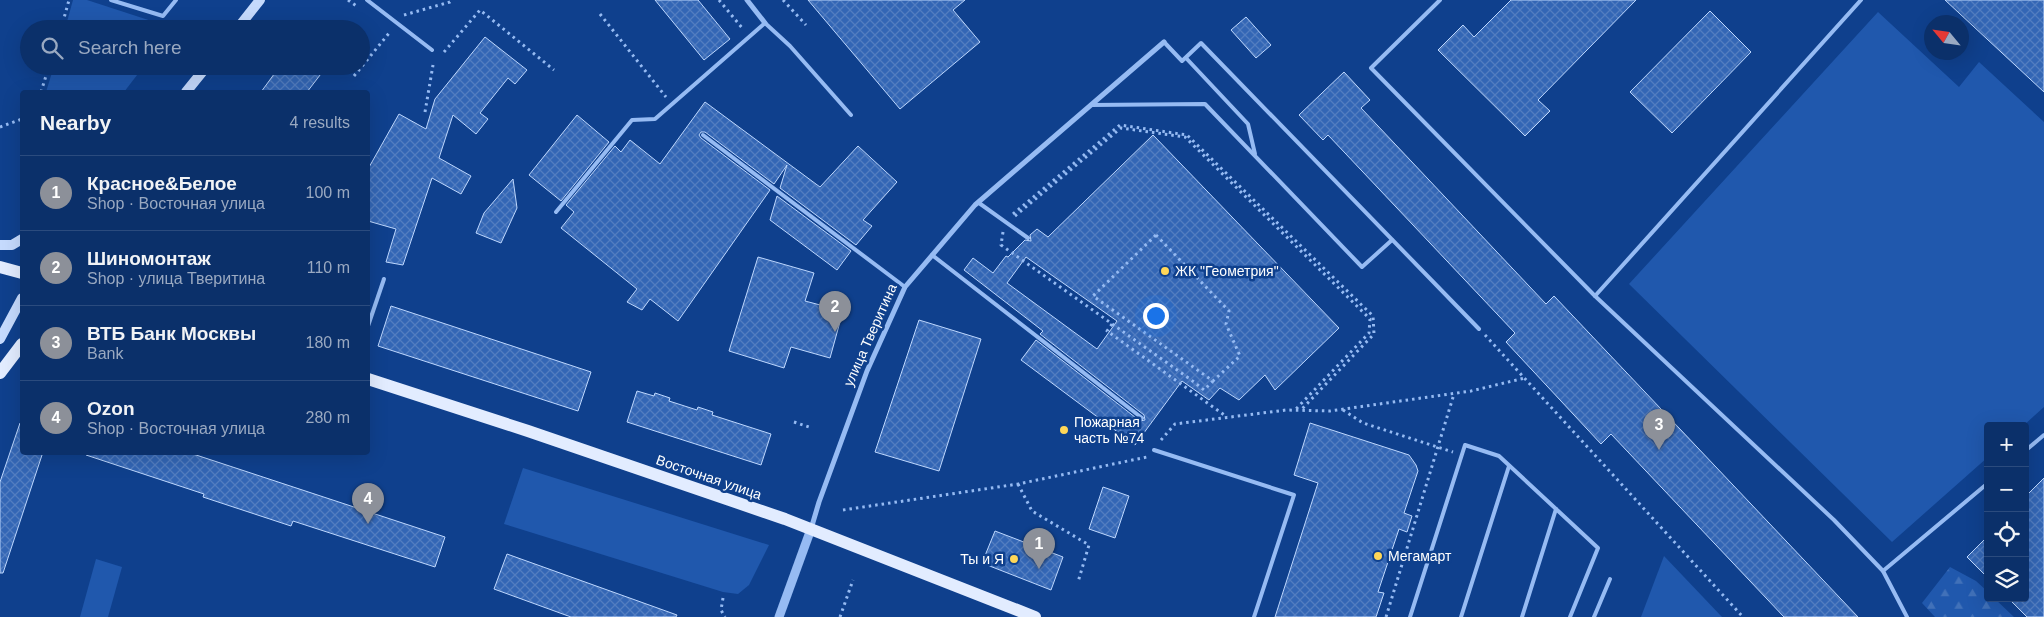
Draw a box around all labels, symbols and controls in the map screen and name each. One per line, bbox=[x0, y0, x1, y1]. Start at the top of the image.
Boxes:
north arrow bbox=[1924, 15, 1969, 60]
search box bbox=[20, 20, 370, 75]
icon: search bbox=[38, 34, 66, 62]
text: Search here bbox=[78, 37, 182, 58]
text: Nearby bbox=[40, 111, 111, 134]
text: 4 results bbox=[290, 114, 350, 131]
text: Красное&Белое bbox=[87, 173, 237, 194]
text: 1 bbox=[52, 184, 60, 201]
text: 100 m bbox=[306, 184, 350, 201]
text: Shop · Восточная улица bbox=[87, 195, 265, 212]
text: Шиномонтаж bbox=[87, 248, 211, 269]
text: 2 bbox=[52, 259, 60, 276]
text: 110 m bbox=[307, 259, 350, 276]
place label: ЖК "Геометрия" bbox=[1175, 263, 1279, 279]
marker: ЖК "Геометрия" bbox=[1159, 265, 1171, 277]
text: Shop · улица Тверитина bbox=[87, 270, 265, 287]
street label: улица Тверитина bbox=[840, 281, 900, 389]
pin: 2 bbox=[819, 291, 851, 332]
your location bbox=[1143, 303, 1169, 329]
text: ВТБ Банк Москвы bbox=[87, 323, 256, 344]
text: 3 bbox=[52, 334, 60, 351]
text: 180 m bbox=[306, 334, 350, 351]
text: Bank bbox=[87, 345, 123, 362]
text: Ozon bbox=[87, 398, 135, 419]
text: 4 bbox=[52, 409, 60, 426]
text: 280 m bbox=[306, 409, 350, 426]
pin: 3 bbox=[1643, 409, 1675, 450]
place label: Пожарная часть №74 bbox=[1074, 414, 1144, 446]
text: Shop · Восточная улица bbox=[87, 420, 265, 437]
map controls bbox=[1984, 422, 2029, 602]
button: + bbox=[1984, 422, 2029, 467]
marker: Пожарная часть №74 bbox=[1058, 424, 1070, 436]
street label: Восточная улица bbox=[654, 451, 764, 503]
button: − bbox=[1984, 467, 2029, 512]
pin: 4 bbox=[352, 483, 384, 524]
button: locate bbox=[1984, 512, 2029, 557]
pin: 1 bbox=[1023, 528, 1055, 569]
place label: Мегамарт bbox=[1388, 548, 1452, 564]
marker: Мегамарт bbox=[1372, 550, 1384, 562]
place label: Ты и Я bbox=[960, 551, 1004, 567]
marker: Ты и Я bbox=[1008, 553, 1020, 565]
button: layers bbox=[1984, 557, 2029, 602]

